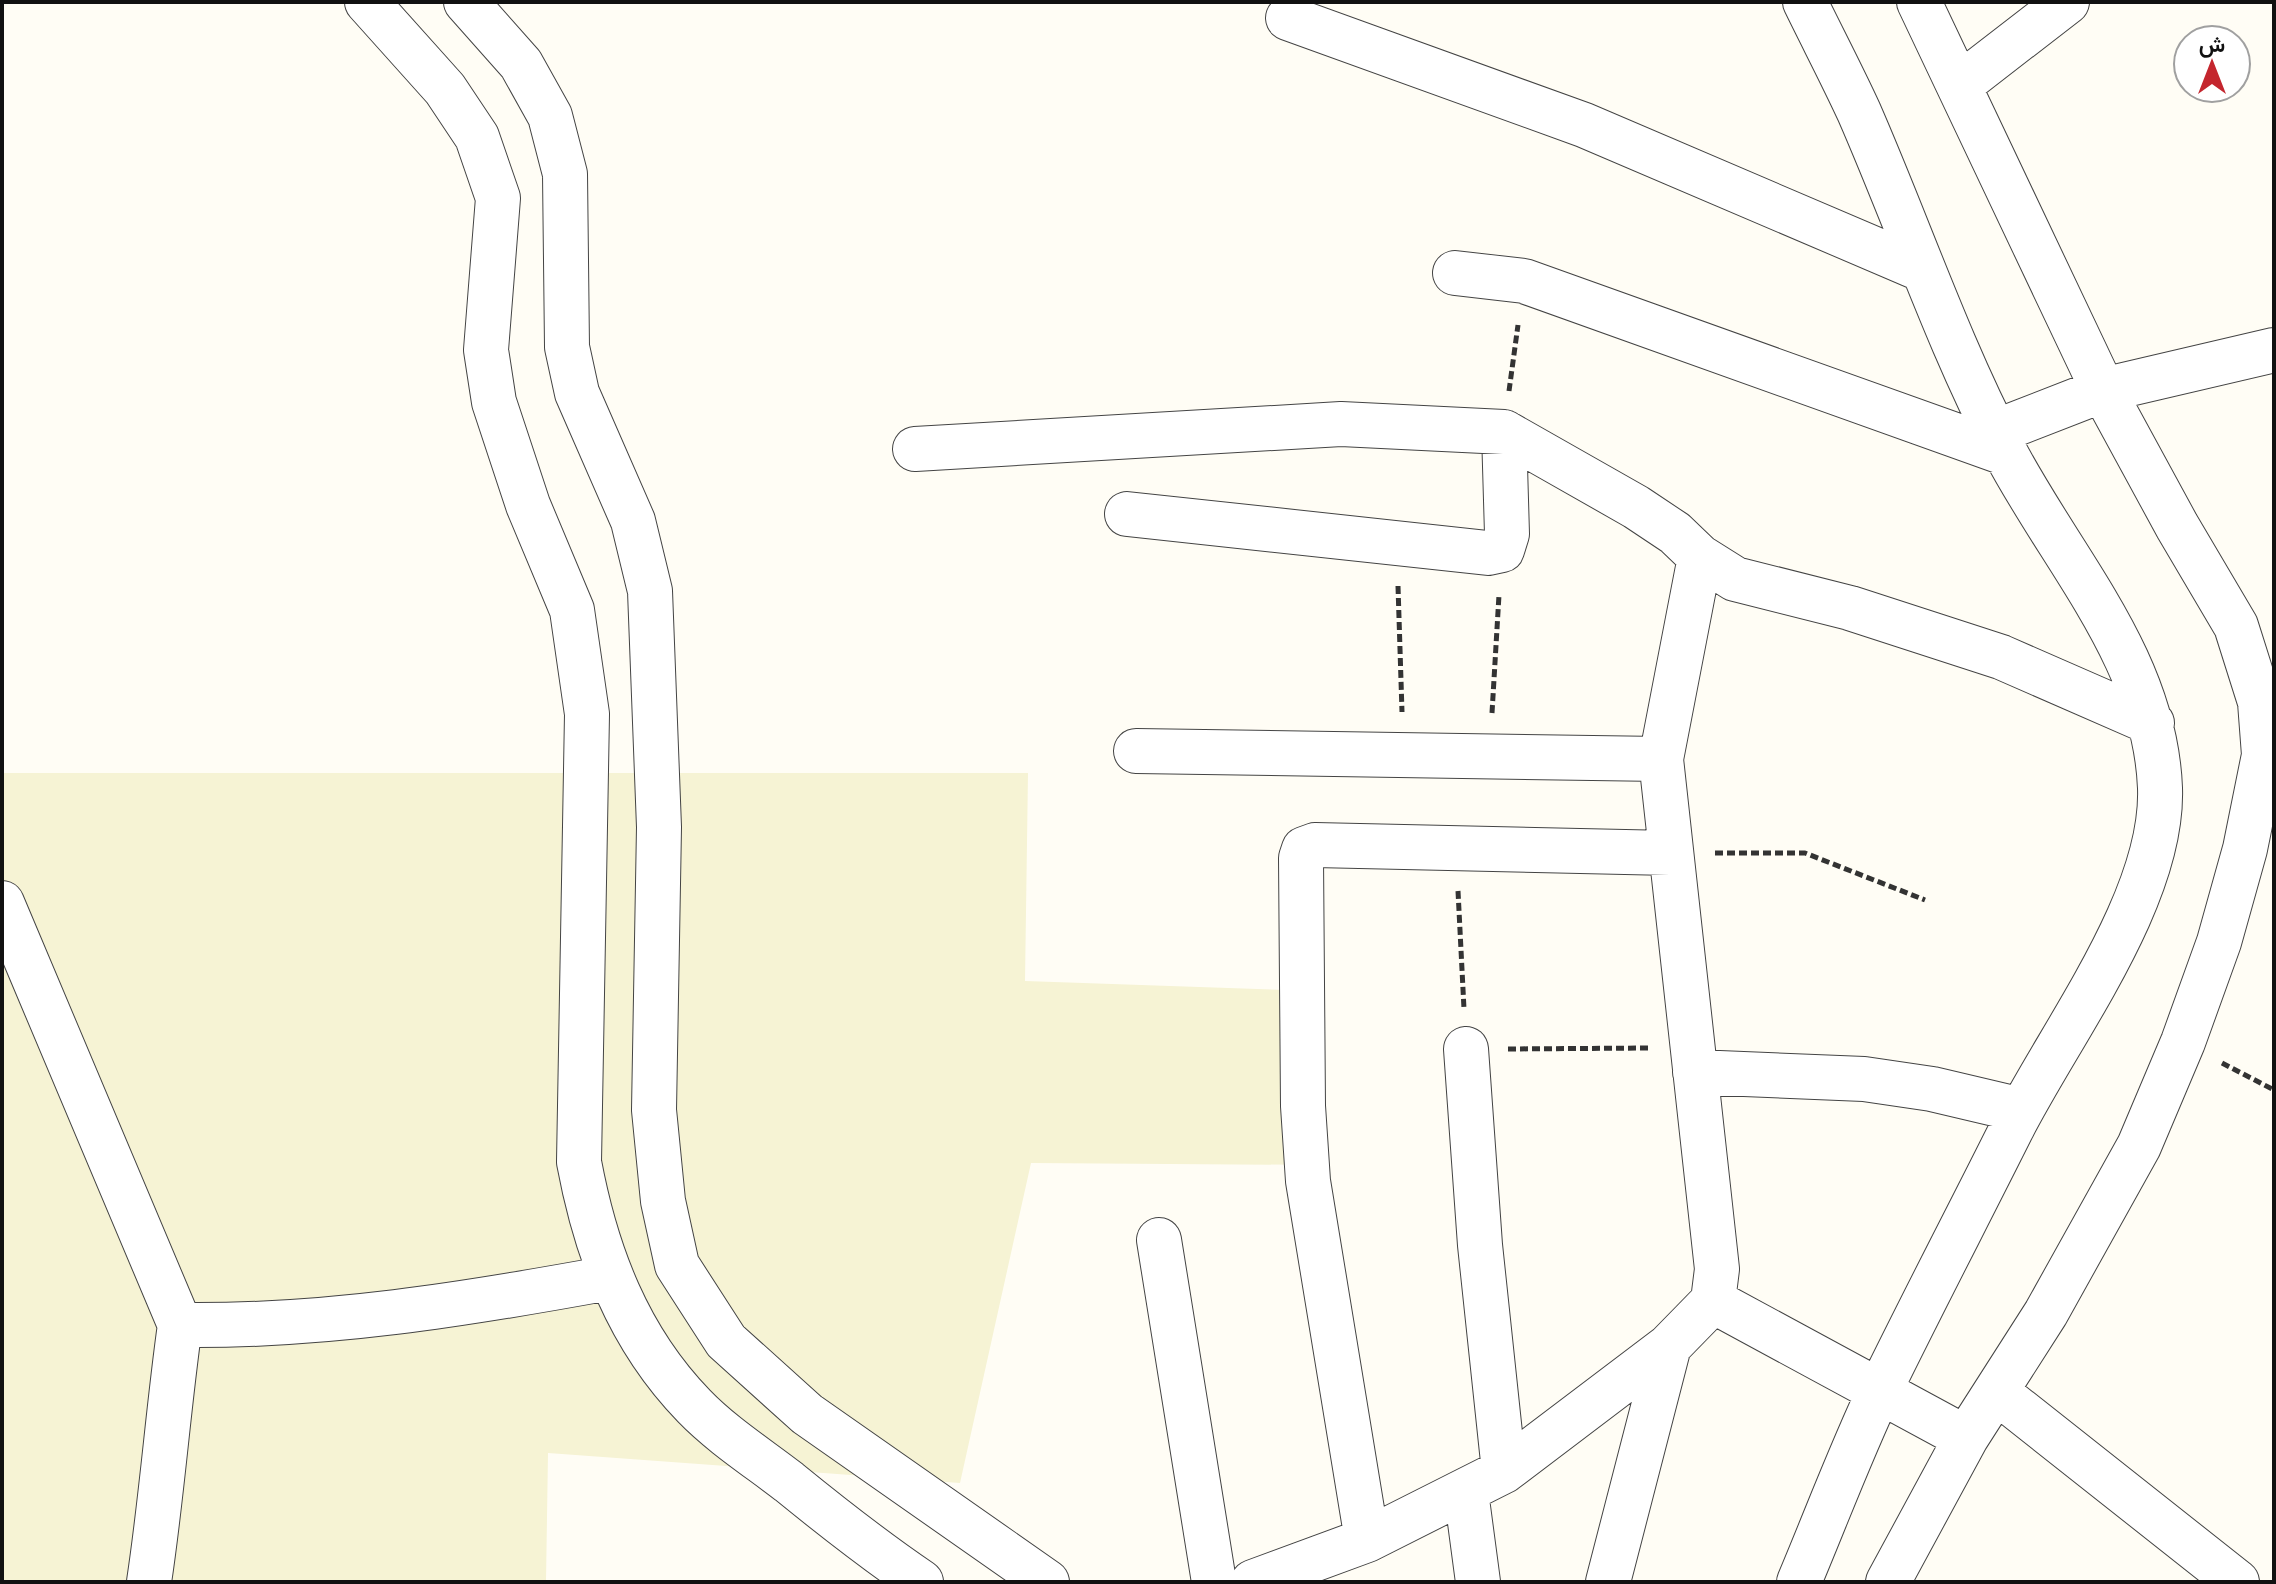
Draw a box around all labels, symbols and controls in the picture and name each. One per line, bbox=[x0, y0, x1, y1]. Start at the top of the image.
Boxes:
north arrow bbox=[2172, 24, 2252, 104]
text: ش bbox=[2199, 29, 2225, 64]

